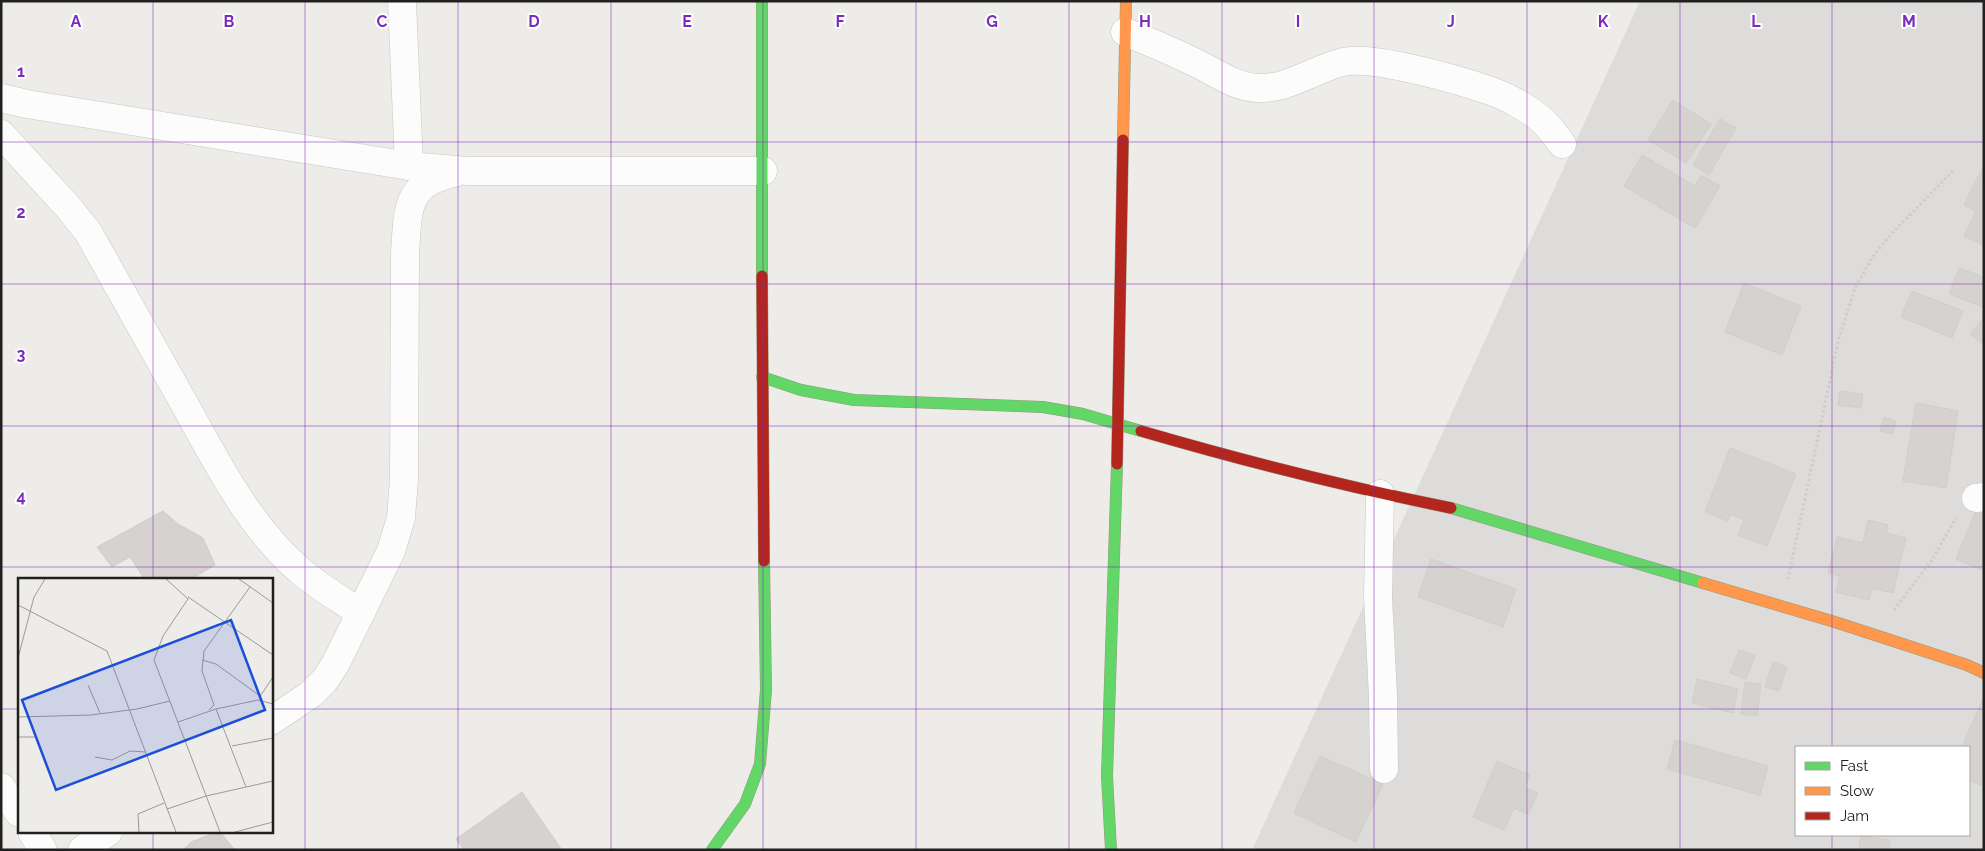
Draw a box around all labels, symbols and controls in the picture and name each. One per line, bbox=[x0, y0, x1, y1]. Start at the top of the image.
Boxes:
text: A bbox=[71, 12, 82, 31]
text: B bbox=[224, 12, 235, 31]
text: C bbox=[377, 12, 388, 31]
text: D bbox=[528, 12, 540, 31]
text: E bbox=[682, 12, 692, 31]
text: F bbox=[835, 12, 845, 31]
text: G bbox=[986, 12, 998, 31]
text: H bbox=[1139, 12, 1151, 31]
text: I bbox=[1296, 12, 1300, 31]
text: J bbox=[1447, 12, 1455, 31]
text: K bbox=[1598, 12, 1609, 31]
text: L bbox=[1751, 12, 1761, 31]
text: M bbox=[1902, 12, 1916, 31]
text: 1 bbox=[17, 62, 25, 81]
text: 2 bbox=[16, 203, 26, 222]
text: 3 bbox=[17, 345, 26, 364]
text: 4 bbox=[16, 487, 26, 506]
inset map bbox=[18, 578, 272, 834]
legend bbox=[1795, 746, 1970, 836]
text: Fast bbox=[1840, 757, 1868, 775]
text: Slow bbox=[1840, 782, 1874, 800]
text: Jam bbox=[1840, 807, 1869, 825]

